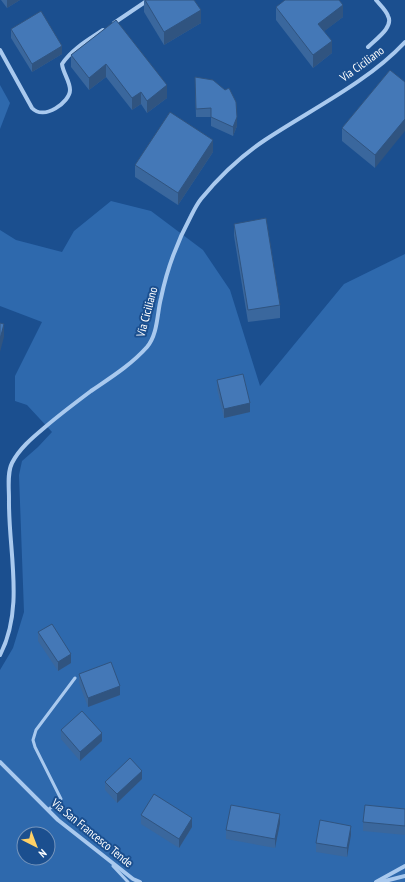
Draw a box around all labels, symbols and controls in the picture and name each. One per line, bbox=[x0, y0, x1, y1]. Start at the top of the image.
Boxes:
street label: Via Ciciliano bbox=[336, 42, 387, 85]
street label: Via Ciciliano bbox=[132, 285, 160, 339]
street label: Via San Francesco Tende bbox=[48, 794, 136, 870]
north arrow bbox=[16, 826, 56, 866]
text: N bbox=[36, 846, 50, 861]

